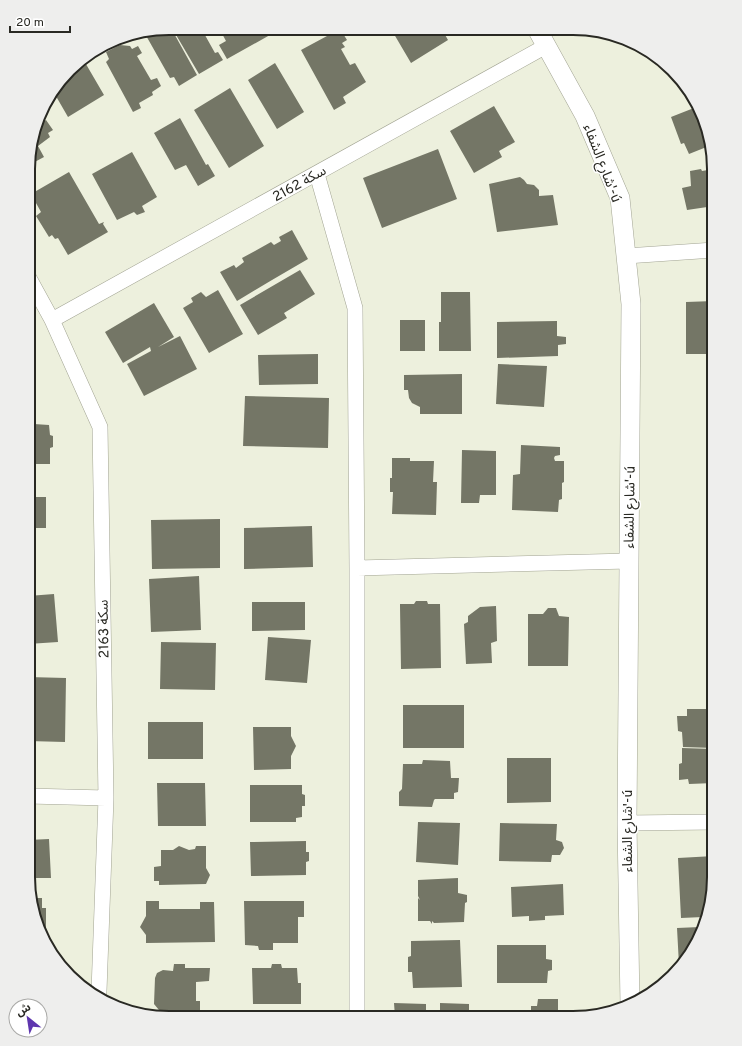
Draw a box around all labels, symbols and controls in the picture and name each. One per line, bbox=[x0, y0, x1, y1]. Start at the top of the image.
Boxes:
scale bar bbox=[10, 8, 70, 34]
text: 20 m bbox=[16, 15, 44, 31]
street label: شارع الشفاء'-ú bbox=[578, 122, 624, 206]
street label: سكة 2162 bbox=[270, 163, 330, 206]
street label: شارع الشفاء'-ú bbox=[621, 466, 641, 549]
street label: سكة 2163 bbox=[95, 599, 114, 659]
street label: شارع الشفاء'-ú bbox=[620, 790, 638, 872]
north arrow bbox=[8, 998, 48, 1038]
text: ش bbox=[13, 1000, 34, 1020]

